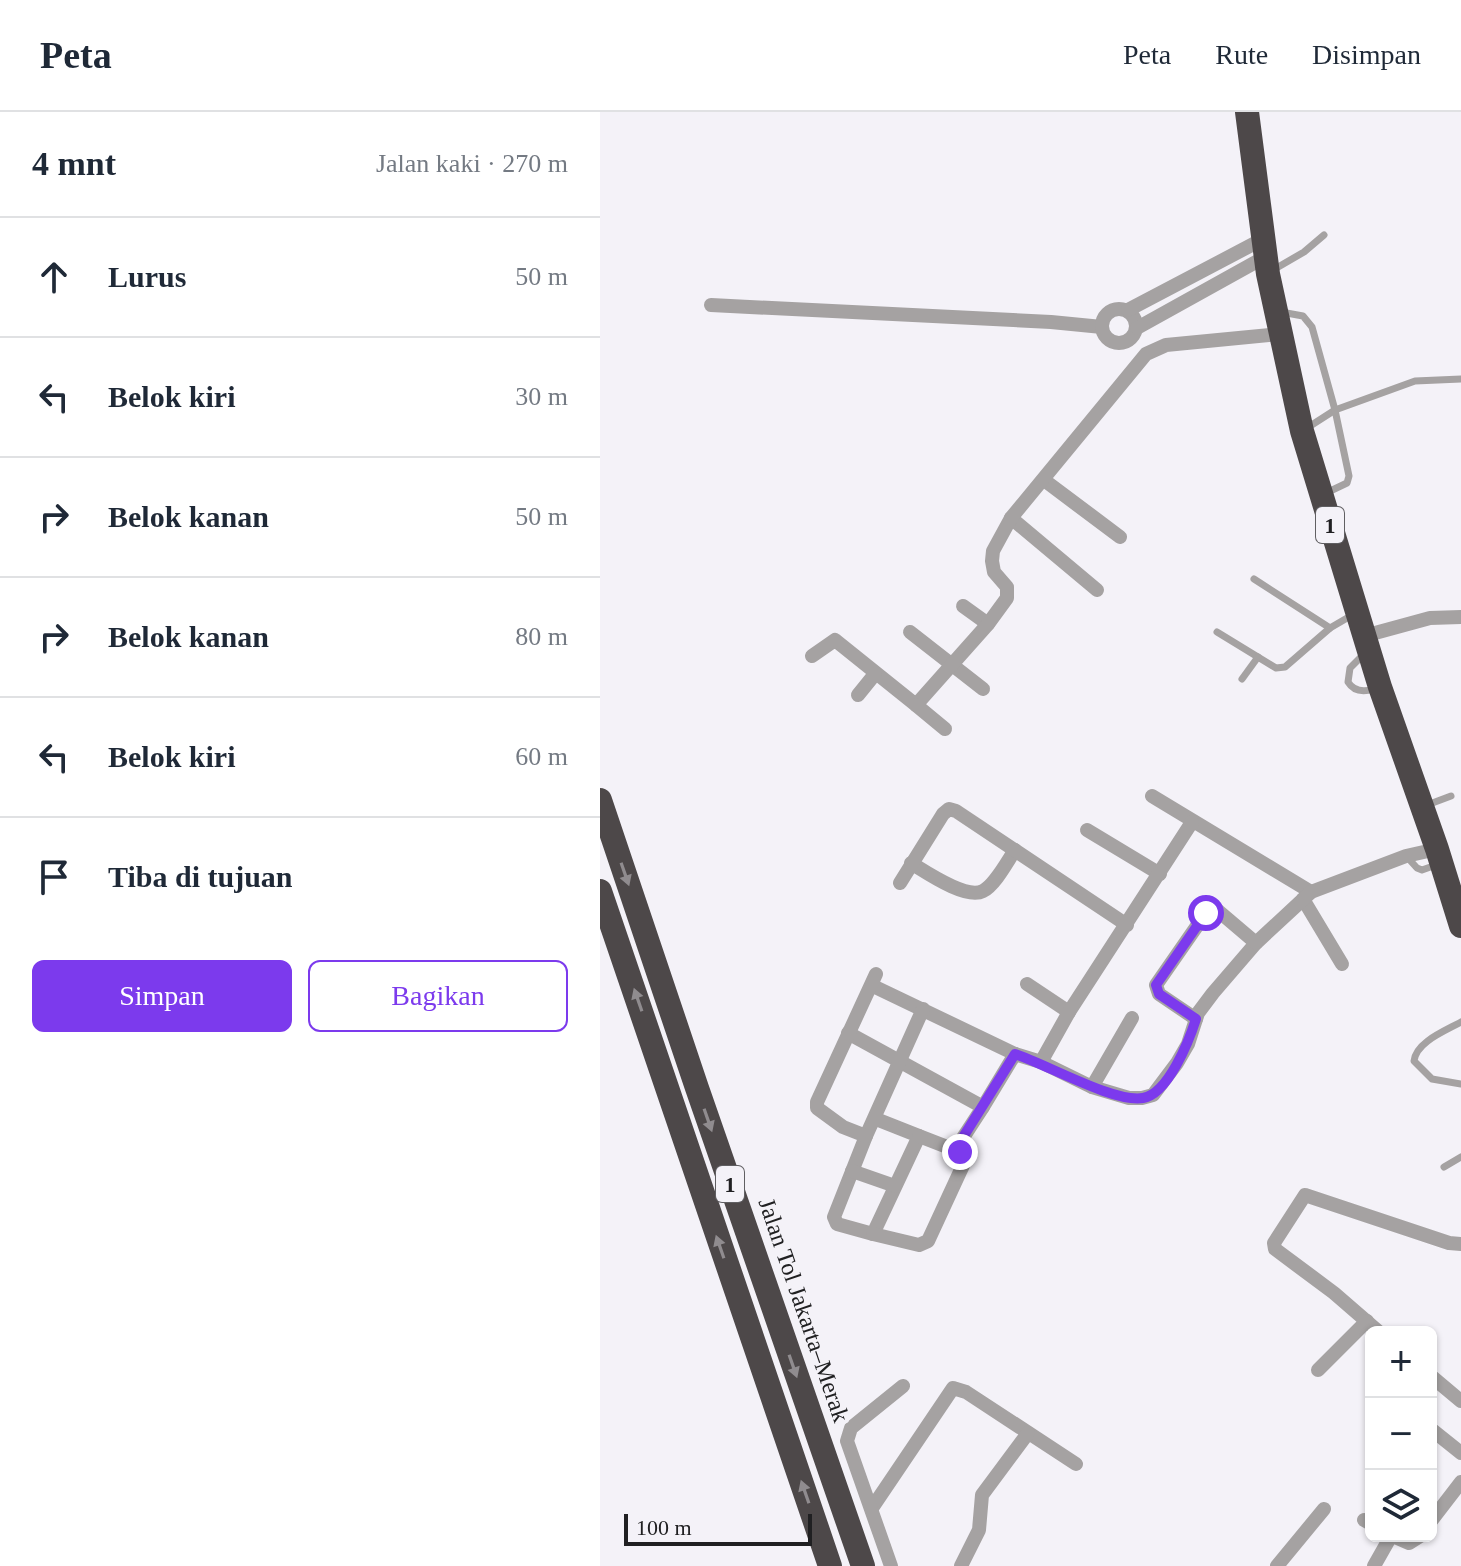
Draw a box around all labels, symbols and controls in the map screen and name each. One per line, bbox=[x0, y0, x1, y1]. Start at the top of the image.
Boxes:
text: Peta bbox=[40, 34, 112, 76]
text: Peta bbox=[1123, 39, 1171, 70]
text: Rute bbox=[1215, 39, 1268, 70]
text: Disimpan bbox=[1312, 39, 1421, 70]
text: 4 mnt bbox=[32, 145, 116, 182]
text: Jalan kaki · 270 m bbox=[376, 149, 568, 178]
icon: ahead bbox=[32, 255, 76, 299]
text: Lurus bbox=[108, 260, 186, 293]
text: 50 m bbox=[515, 262, 568, 291]
icon: left bbox=[32, 375, 76, 419]
text: Belok kiri bbox=[108, 380, 236, 413]
text: 30 m bbox=[515, 382, 568, 411]
icon: right bbox=[32, 495, 76, 539]
text: Belok kanan bbox=[108, 500, 269, 533]
text: 50 m bbox=[515, 502, 568, 531]
road number: 1 bbox=[1316, 507, 1344, 543]
icon: right bbox=[32, 615, 76, 659]
text: Belok kanan bbox=[108, 620, 269, 653]
text: 80 m bbox=[515, 622, 568, 651]
icon: left bbox=[32, 735, 76, 779]
text: Belok kiri bbox=[108, 740, 236, 773]
text: 60 m bbox=[515, 742, 568, 771]
icon: arrive bbox=[32, 855, 76, 899]
text: Tiba di tujuan bbox=[108, 860, 293, 893]
one-way arrow bbox=[619, 862, 631, 886]
route start bbox=[1188, 895, 1224, 931]
button: Simpan bbox=[32, 960, 292, 1032]
button: Bagikan bbox=[308, 960, 568, 1032]
one-way arrow bbox=[631, 988, 643, 1012]
one-way arrow bbox=[702, 1109, 715, 1133]
route end bbox=[942, 1134, 978, 1170]
road number: 1 bbox=[716, 1166, 744, 1202]
street label: Jalan Tol Jakarta–Merak bbox=[753, 1195, 855, 1425]
one-way arrow bbox=[713, 1234, 725, 1258]
map controls bbox=[1365, 1326, 1437, 1542]
button: + bbox=[1365, 1326, 1437, 1398]
one-way arrow bbox=[788, 1354, 800, 1378]
button: − bbox=[1365, 1398, 1437, 1470]
button: layers bbox=[1365, 1470, 1437, 1542]
one-way arrow bbox=[798, 1480, 810, 1504]
scale bar bbox=[624, 1510, 812, 1546]
text: 100 m bbox=[636, 1515, 692, 1540]

